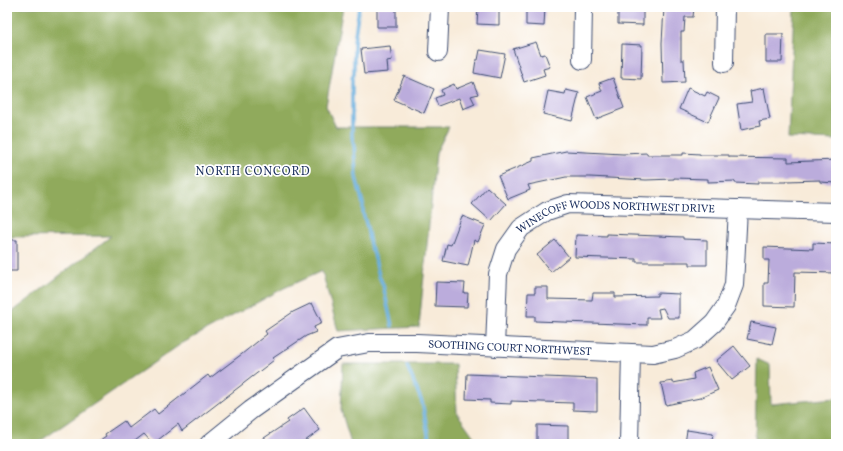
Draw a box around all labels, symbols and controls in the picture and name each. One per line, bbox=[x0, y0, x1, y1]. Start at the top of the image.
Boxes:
district label: NORTH CONCORD bbox=[196, 164, 310, 180]
street label: WINECOFF WOODS NORTHWEST DRIVE bbox=[514, 198, 716, 238]
street label: SOOTHING COURT NORTHWEST bbox=[428, 338, 592, 360]

